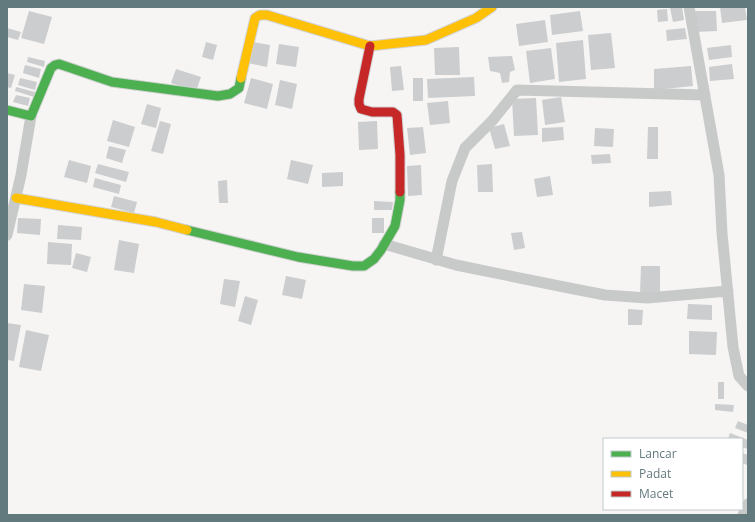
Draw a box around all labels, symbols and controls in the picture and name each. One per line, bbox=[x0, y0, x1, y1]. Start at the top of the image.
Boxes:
legend bbox=[603, 438, 743, 510]
text: Lancar bbox=[639, 445, 677, 462]
text: Padat bbox=[639, 465, 671, 482]
text: Macet bbox=[639, 485, 673, 502]

